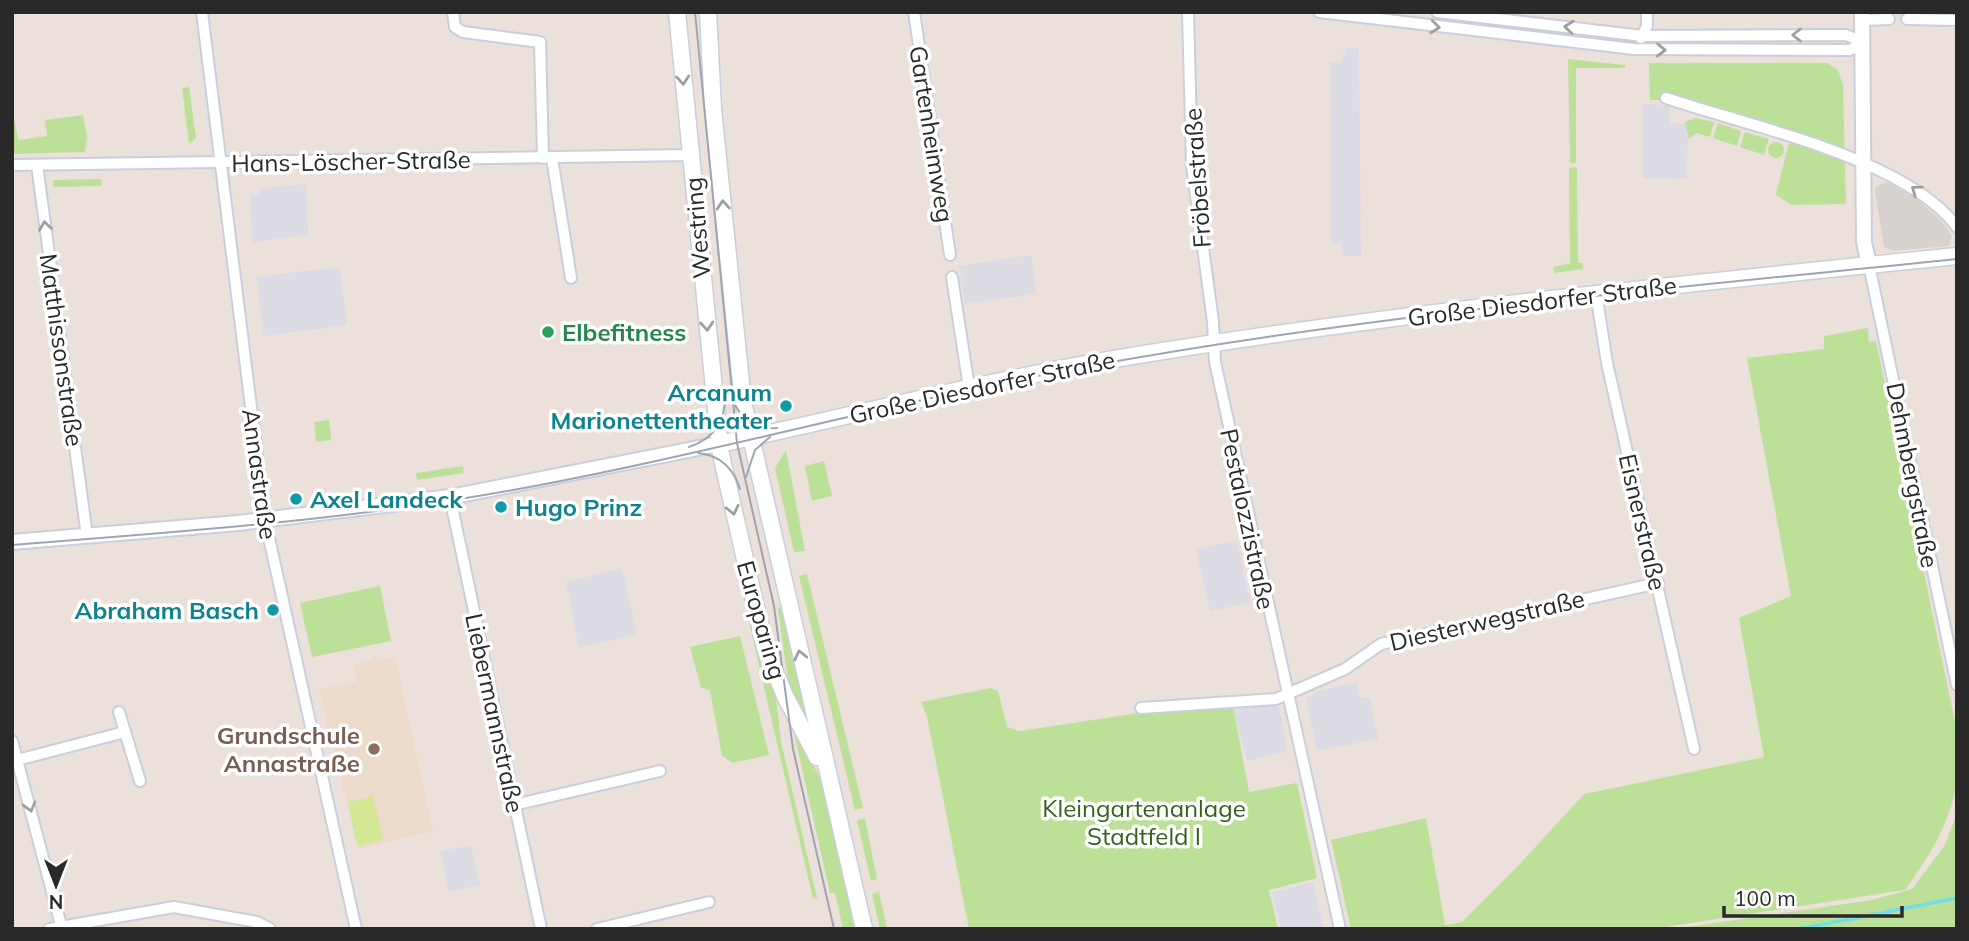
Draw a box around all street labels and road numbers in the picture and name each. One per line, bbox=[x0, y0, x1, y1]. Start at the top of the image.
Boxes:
street label: Gartenheimweg bbox=[903, 43, 961, 225]
street label: Fröbelstraße bbox=[1177, 107, 1217, 249]
street label: Hans-Löscher-Straße bbox=[231, 144, 471, 178]
street label: Westring bbox=[678, 176, 716, 280]
street label: Matthissonstraße bbox=[34, 252, 90, 448]
street label: Große Diesdorfer Straße bbox=[1406, 270, 1678, 332]
street label: Große Diesdorfer Straße bbox=[846, 344, 1118, 430]
street label: Dehmbergstraße bbox=[1880, 380, 1946, 570]
street label: Annastraße bbox=[236, 407, 284, 541]
street label: Pestalozzistraße bbox=[1214, 426, 1282, 612]
street label: Eisnerstraße bbox=[1613, 451, 1673, 593]
street label: Europaring bbox=[731, 557, 793, 683]
street label: Diesterwegstraße bbox=[1387, 583, 1587, 657]
street label: Liebermannstraße bbox=[459, 611, 531, 815]

